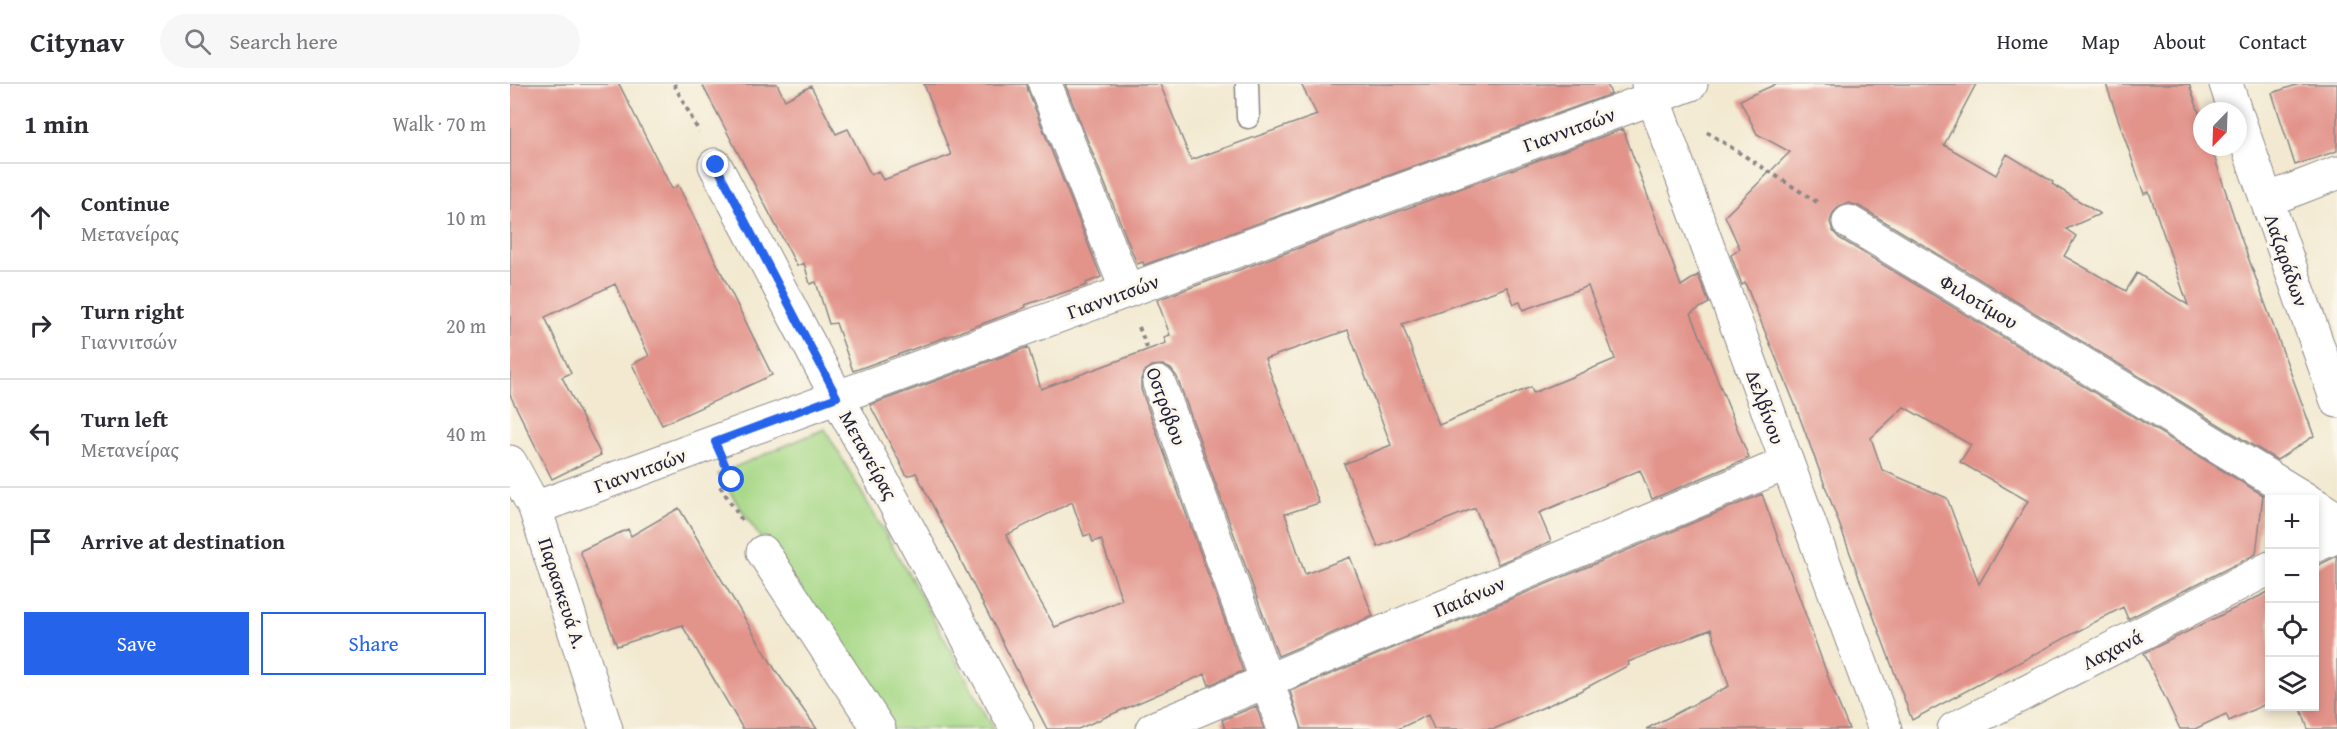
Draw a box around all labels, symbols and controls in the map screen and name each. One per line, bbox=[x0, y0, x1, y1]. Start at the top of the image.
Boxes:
search box bbox=[160, 14, 580, 68]
text: Citynav bbox=[30, 21, 124, 62]
icon: search bbox=[181, 25, 214, 58]
text: Search here bbox=[229, 25, 338, 57]
text: Home bbox=[1997, 26, 2048, 57]
text: Map bbox=[2081, 26, 2120, 57]
text: About bbox=[2153, 26, 2206, 57]
text: Contact bbox=[2239, 26, 2307, 57]
street label: Γιαννιτσών bbox=[1519, 99, 1619, 159]
north arrow bbox=[2193, 102, 2247, 156]
text: 1 min bbox=[24, 104, 89, 143]
text: Walk · 70 m bbox=[392, 109, 486, 138]
route end bbox=[702, 151, 728, 177]
text: Continue bbox=[81, 187, 170, 219]
icon: ahead bbox=[24, 201, 57, 234]
text: 10 m bbox=[446, 203, 486, 232]
street label: Λαζαράδων bbox=[2258, 209, 2316, 311]
text: Μετανείρας bbox=[81, 219, 179, 248]
street label: Γιαννιτσών bbox=[1063, 266, 1163, 326]
street label: Φιλοτίμου bbox=[1934, 266, 2024, 336]
text: Turn right bbox=[81, 295, 184, 327]
icon: right bbox=[24, 309, 57, 342]
text: 20 m bbox=[446, 311, 486, 340]
text: Γιαννιτσών bbox=[81, 327, 177, 356]
street label: Οστρόβου bbox=[1139, 363, 1195, 449]
street label: Δελβίνου bbox=[1739, 366, 1793, 448]
text: Turn left bbox=[81, 403, 168, 435]
street label: Μετανείρας bbox=[833, 405, 906, 505]
icon: left bbox=[24, 417, 57, 450]
text: 40 m bbox=[446, 419, 486, 448]
text: Μετανείρας bbox=[81, 435, 179, 464]
street label: Γιαννιτσών bbox=[590, 440, 690, 500]
route start bbox=[718, 466, 744, 492]
map controls bbox=[2265, 495, 2319, 711]
button: + bbox=[2265, 495, 2319, 549]
icon: arrive bbox=[24, 525, 57, 558]
text: Arrive at destination bbox=[81, 525, 285, 557]
street label: Παρασκευά Α. bbox=[531, 534, 595, 652]
button: − bbox=[2265, 549, 2319, 603]
street label: Παιάνων bbox=[1429, 568, 1509, 624]
button: locate bbox=[2265, 603, 2319, 657]
button: Save bbox=[24, 612, 249, 675]
button: Share bbox=[261, 612, 486, 675]
street label: Λαχανά bbox=[2077, 621, 2147, 677]
button: layers bbox=[2265, 657, 2319, 711]

